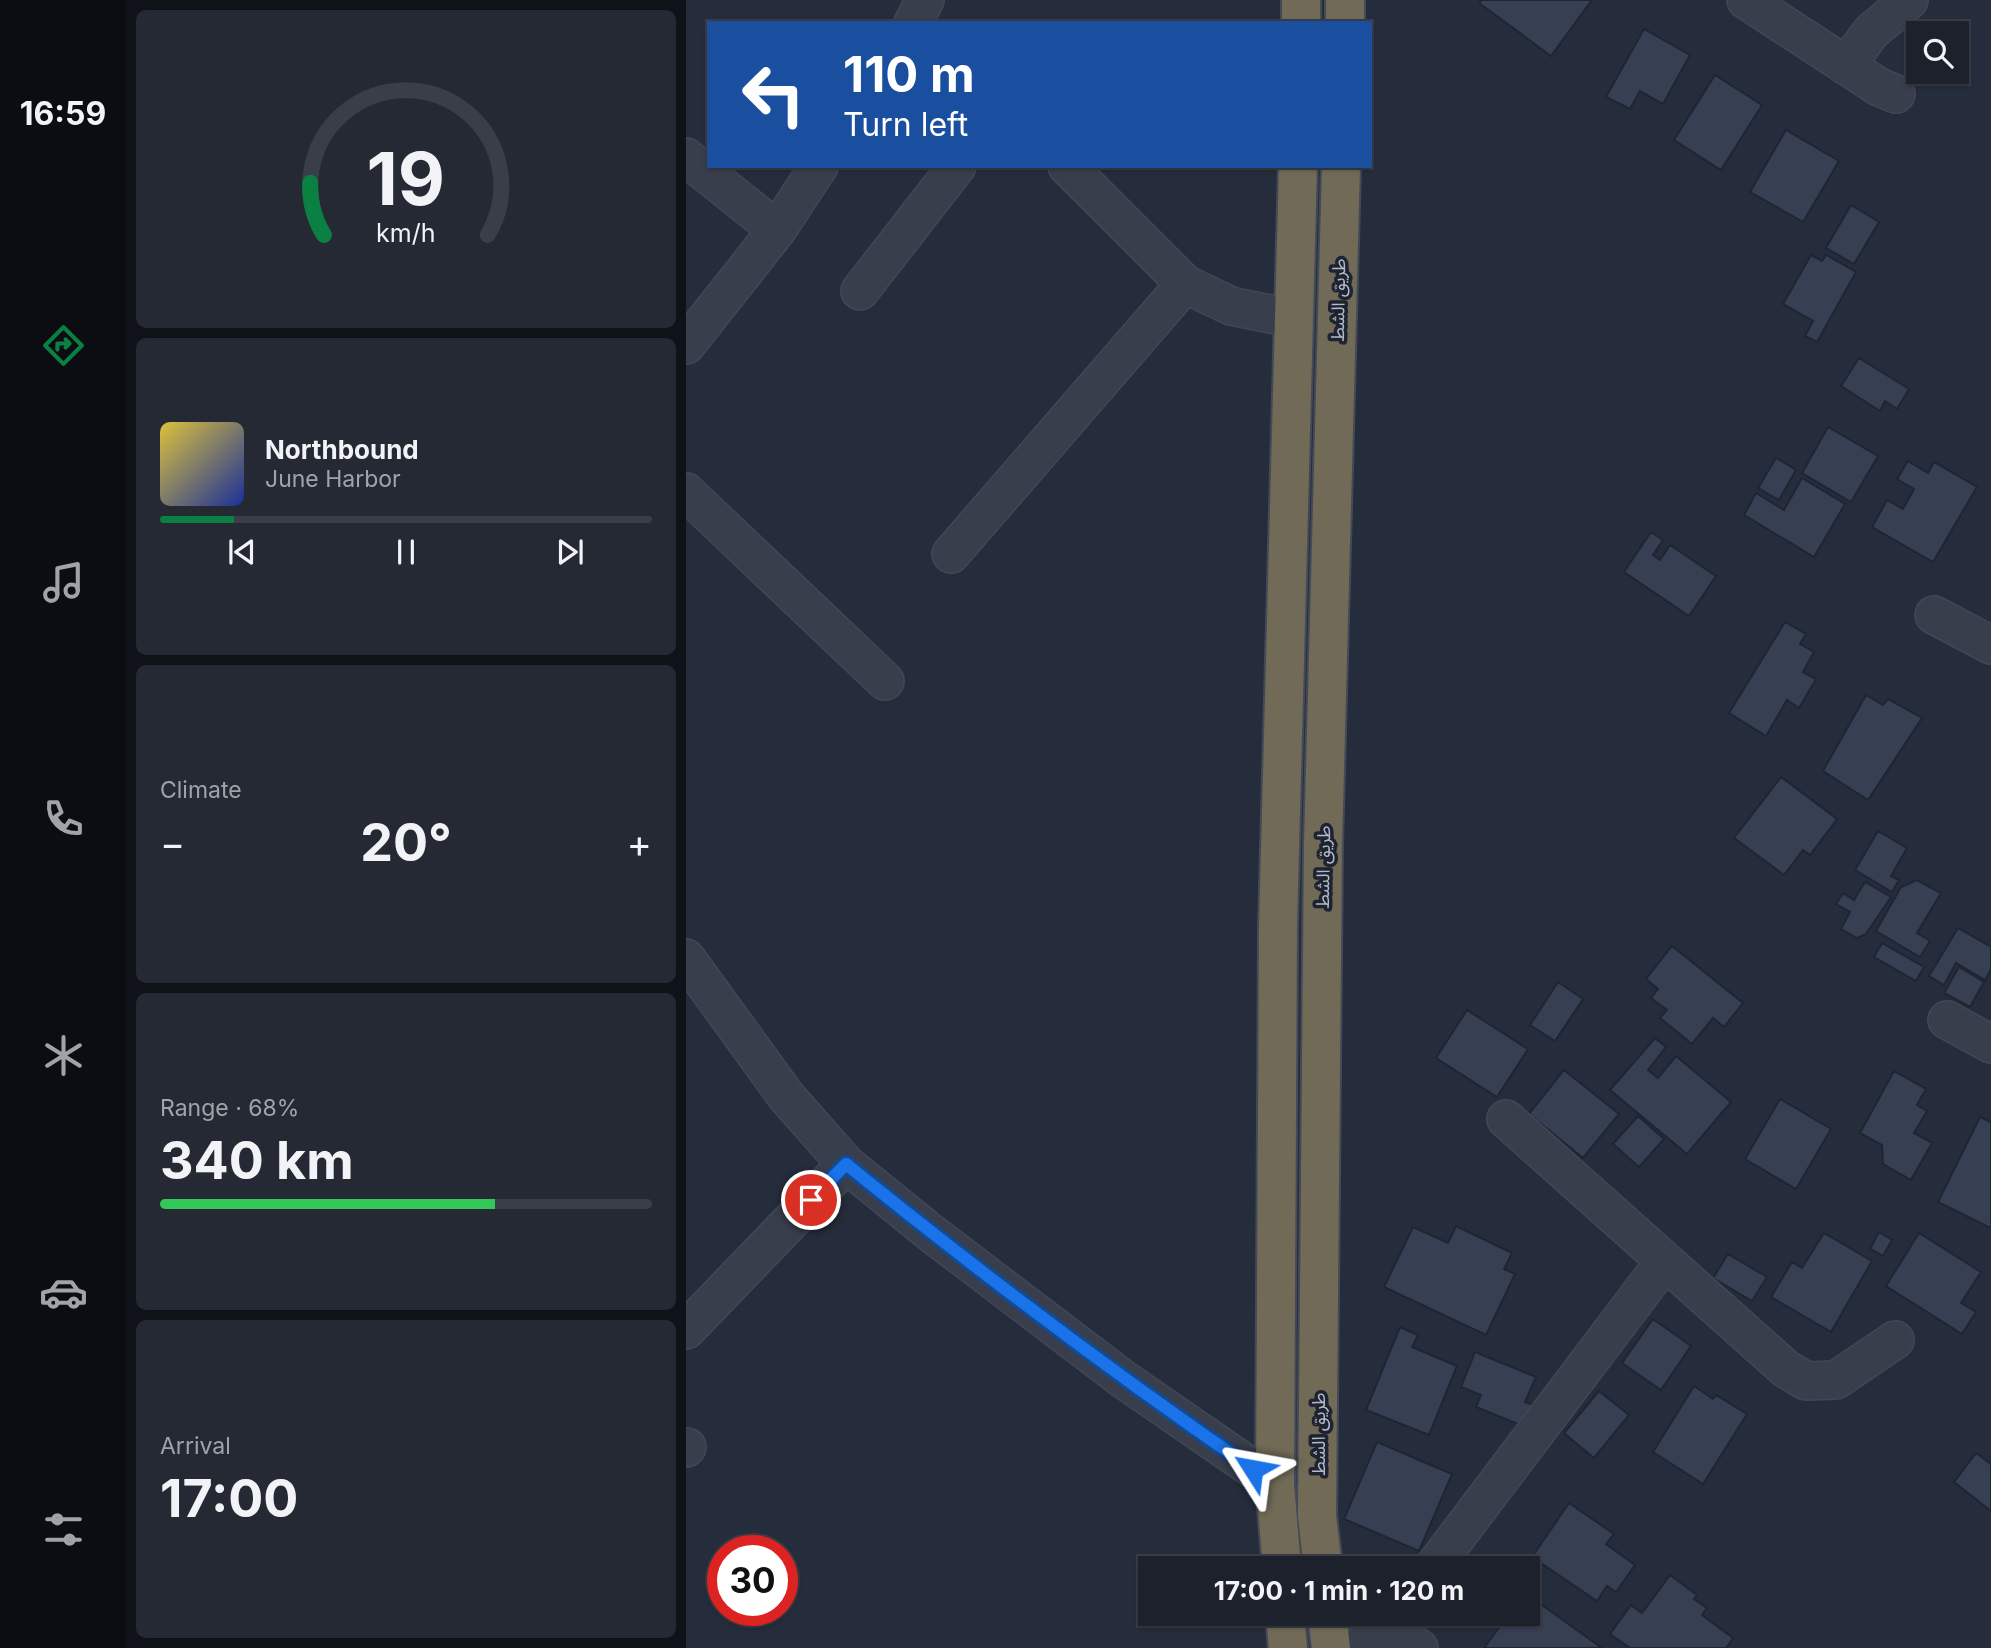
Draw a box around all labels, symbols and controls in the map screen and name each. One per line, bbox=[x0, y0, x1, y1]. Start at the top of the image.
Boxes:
map controls bbox=[1906, 21, 1969, 84]
button: search bbox=[1906, 21, 1969, 84]
text: 110 m bbox=[843, 45, 975, 104]
icon: left bbox=[728, 49, 819, 140]
text: 16:59 bbox=[20, 94, 106, 133]
text: Turn left bbox=[843, 105, 968, 144]
text: 19 bbox=[367, 134, 445, 223]
text: km/h bbox=[376, 218, 436, 248]
street label: طريق الشط bbox=[1327, 258, 1350, 342]
icon: directions bbox=[39, 321, 88, 370]
text: Northbound bbox=[265, 434, 419, 465]
text: June Harbor bbox=[265, 465, 401, 493]
icon: previous bbox=[223, 533, 261, 571]
icon: pause bbox=[387, 533, 425, 571]
icon: next bbox=[551, 533, 589, 571]
icon: music bbox=[39, 558, 88, 607]
text: Climate bbox=[160, 776, 242, 804]
icon: phone bbox=[39, 794, 88, 843]
text: 20° bbox=[360, 811, 452, 874]
text: − bbox=[160, 820, 185, 866]
text: + bbox=[627, 820, 652, 866]
street label: طريق الشط bbox=[1312, 825, 1335, 909]
icon: climate bbox=[39, 1031, 88, 1080]
text: Range · 68% bbox=[160, 1094, 299, 1122]
text: 340 km bbox=[160, 1129, 354, 1192]
pin bbox=[781, 1170, 841, 1230]
icon: arrive bbox=[792, 1181, 830, 1219]
icon: car bbox=[39, 1268, 88, 1317]
street label: طريق الشط bbox=[1308, 1393, 1330, 1475]
text: Arrival bbox=[160, 1432, 231, 1460]
position arrow bbox=[1216, 1432, 1290, 1506]
text: 17:00 bbox=[160, 1467, 298, 1530]
icon: filters bbox=[39, 1505, 88, 1554]
speed limit sign: 30 bbox=[707, 1535, 798, 1626]
text: 17:00 · 1 min · 120 m bbox=[1214, 1575, 1464, 1606]

